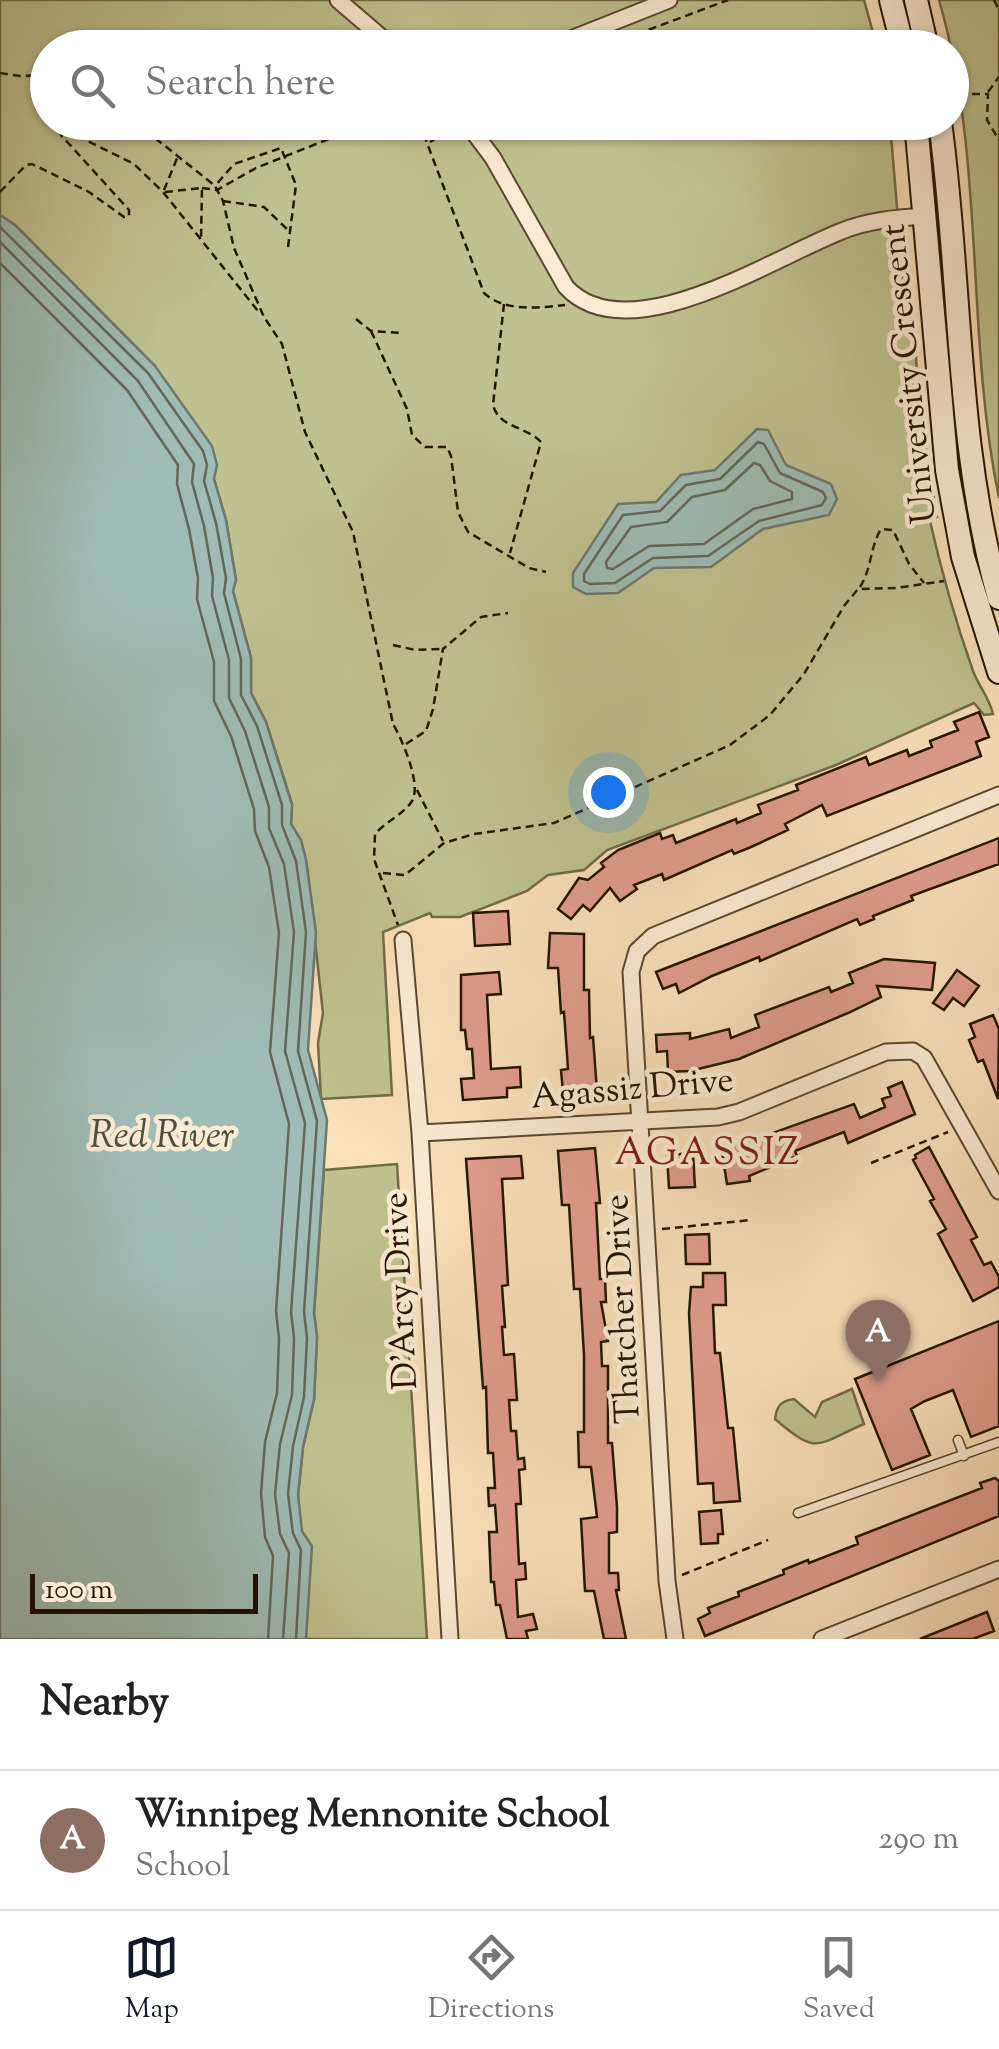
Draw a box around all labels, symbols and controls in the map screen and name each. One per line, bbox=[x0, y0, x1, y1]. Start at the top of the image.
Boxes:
search box bbox=[30, 30, 969, 140]
icon: search bbox=[65, 58, 120, 113]
text: Search here bbox=[145, 58, 336, 112]
street label: University Crescent bbox=[869, 221, 952, 526]
your location bbox=[583, 767, 634, 818]
street label: Agassiz Drive bbox=[529, 1056, 736, 1125]
water label: Red River bbox=[90, 1111, 234, 1165]
district label: AGASSIZ bbox=[614, 1128, 802, 1182]
street label: D'Arcy Drive bbox=[372, 1191, 433, 1391]
street label: Thatcher Drive bbox=[593, 1193, 656, 1425]
pin: A bbox=[846, 1300, 910, 1382]
scale bar bbox=[30, 1569, 258, 1614]
text: 100 m bbox=[45, 1571, 113, 1611]
text: Nearby bbox=[40, 1674, 169, 1734]
text: Winnipeg Mennonite School bbox=[135, 1790, 610, 1844]
text: A bbox=[60, 1817, 85, 1863]
text: 290 m bbox=[878, 1817, 959, 1863]
text: School bbox=[135, 1844, 231, 1890]
tab: Map bbox=[124, 1930, 179, 2030]
tab: Directions bbox=[428, 1930, 554, 2030]
tab: Saved bbox=[803, 1930, 875, 2030]

